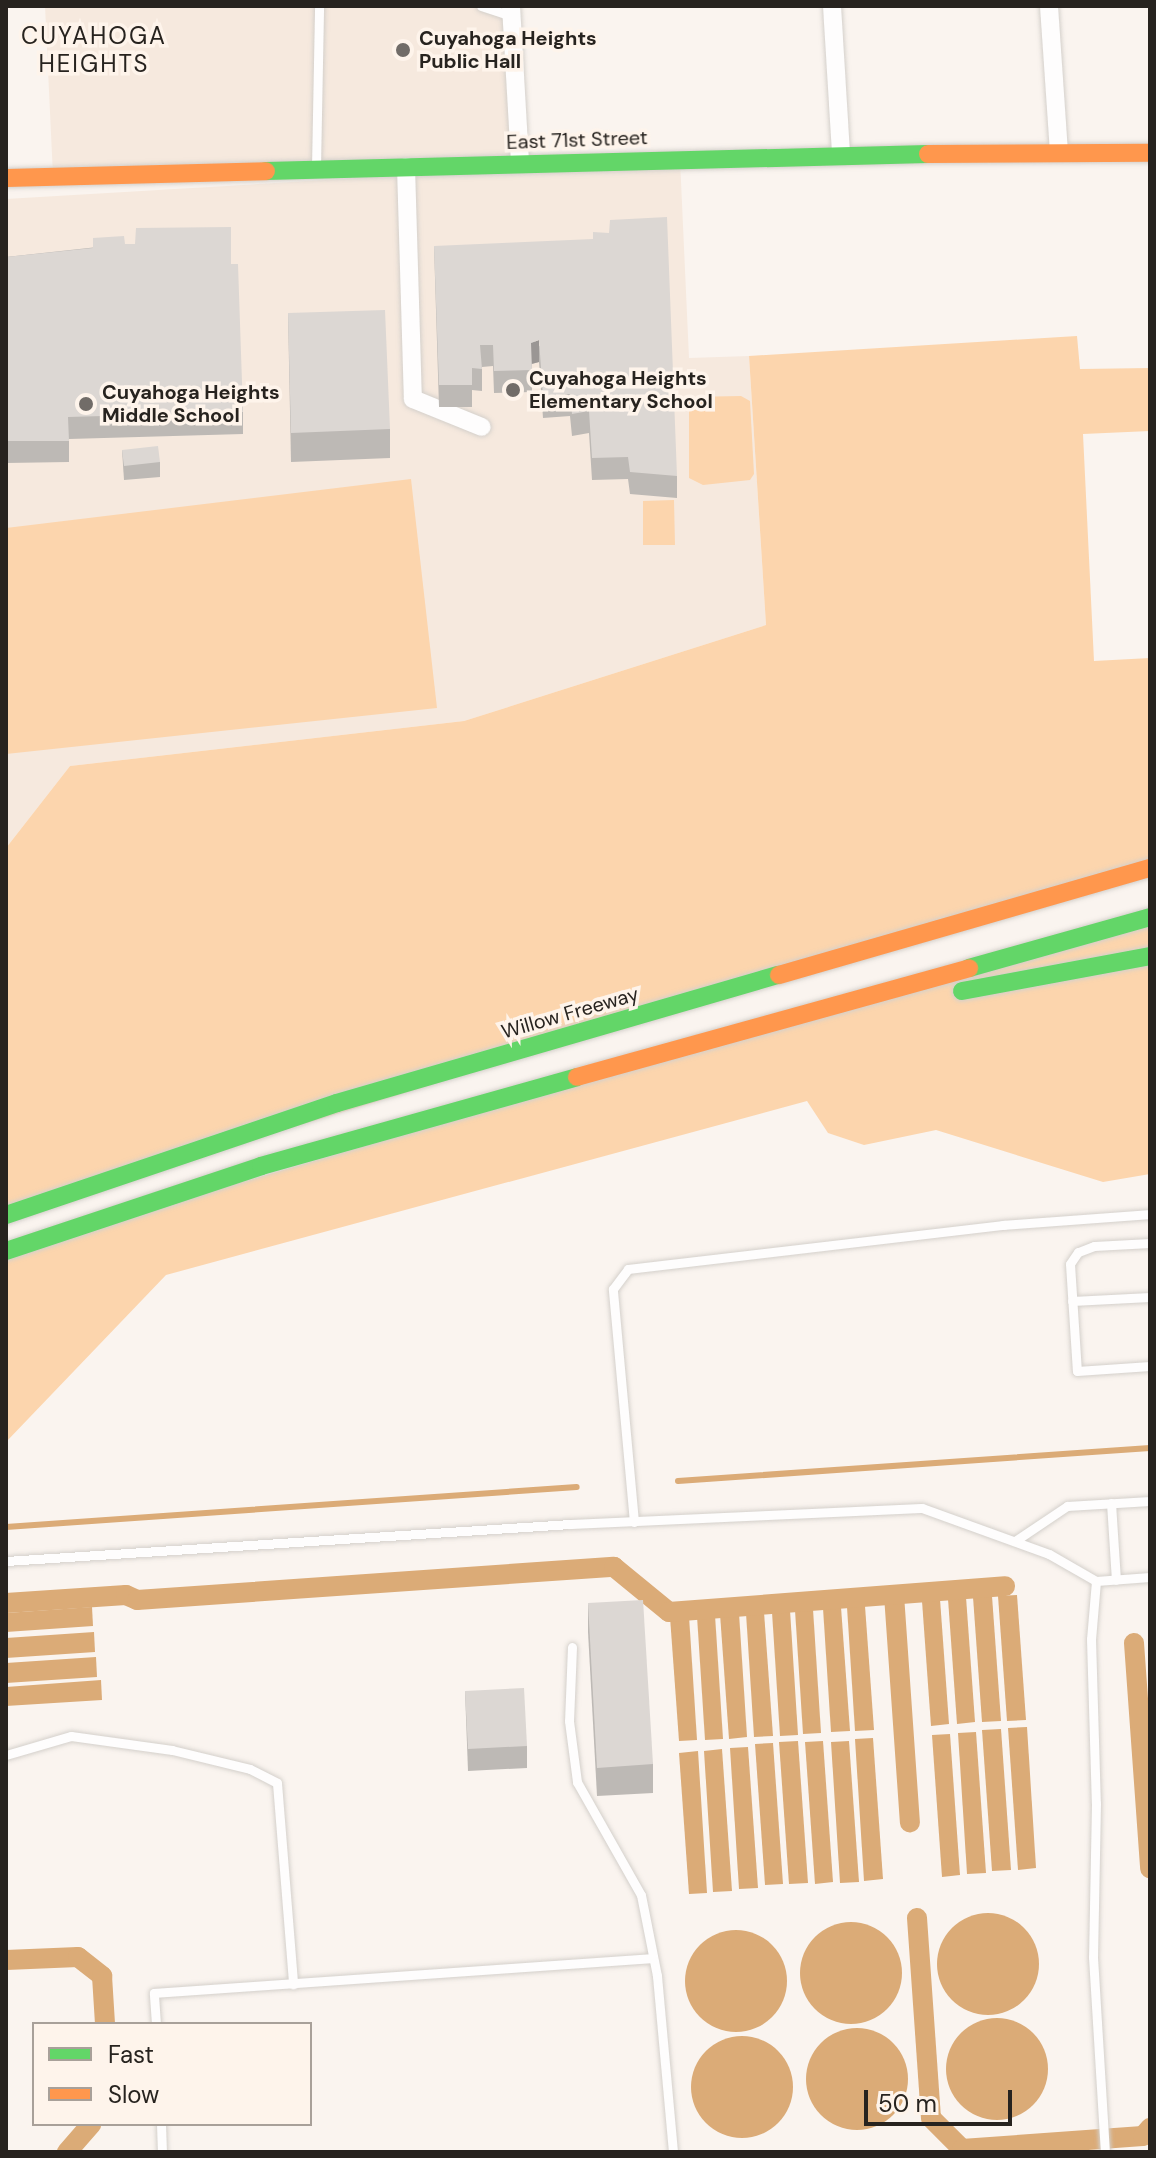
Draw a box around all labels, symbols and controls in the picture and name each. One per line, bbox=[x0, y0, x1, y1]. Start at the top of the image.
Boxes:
district label: CUYAHOGA HEIGHTS bbox=[21, 22, 167, 78]
place label: Cuyahoga Heights Public Hall bbox=[419, 26, 597, 73]
marker: Cuyahoga Heights Public Hall bbox=[394, 41, 412, 59]
street label: East 71st Street bbox=[506, 126, 648, 154]
place label: Cuyahoga Heights Elementary School bbox=[529, 366, 713, 413]
place label: Cuyahoga Heights Middle School bbox=[102, 380, 280, 427]
marker: Cuyahoga Heights Elementary School bbox=[504, 381, 522, 399]
marker: Cuyahoga Heights Middle School bbox=[77, 395, 95, 413]
street label: Willow Freeway bbox=[499, 982, 641, 1044]
legend bbox=[32, 2022, 312, 2126]
text: Fast bbox=[108, 2039, 154, 2070]
scale bar bbox=[868, 2074, 1016, 2124]
text: Slow bbox=[108, 2079, 159, 2110]
text: 50 m bbox=[878, 2088, 937, 2119]

